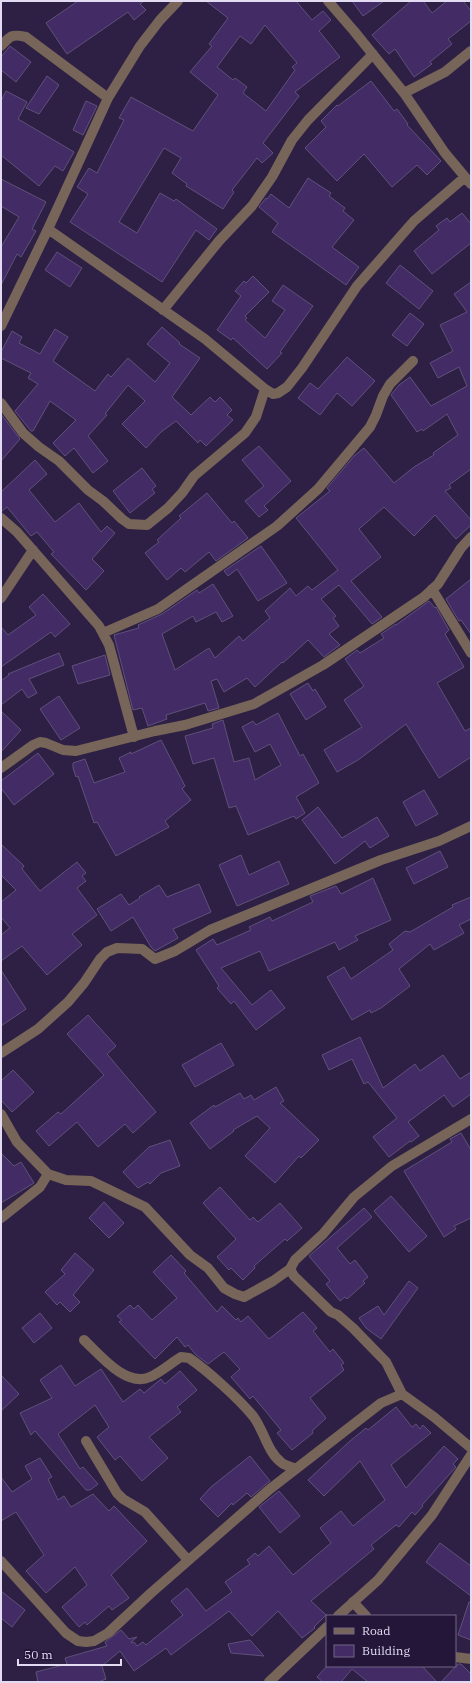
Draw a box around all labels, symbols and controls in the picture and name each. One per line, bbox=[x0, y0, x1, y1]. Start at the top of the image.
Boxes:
legend bbox=[326, 1615, 456, 1667]
text: Road bbox=[362, 1623, 391, 1638]
scale bar bbox=[18, 1641, 121, 1667]
text: Building bbox=[362, 1643, 410, 1658]
text: 50 m bbox=[24, 1647, 53, 1662]

